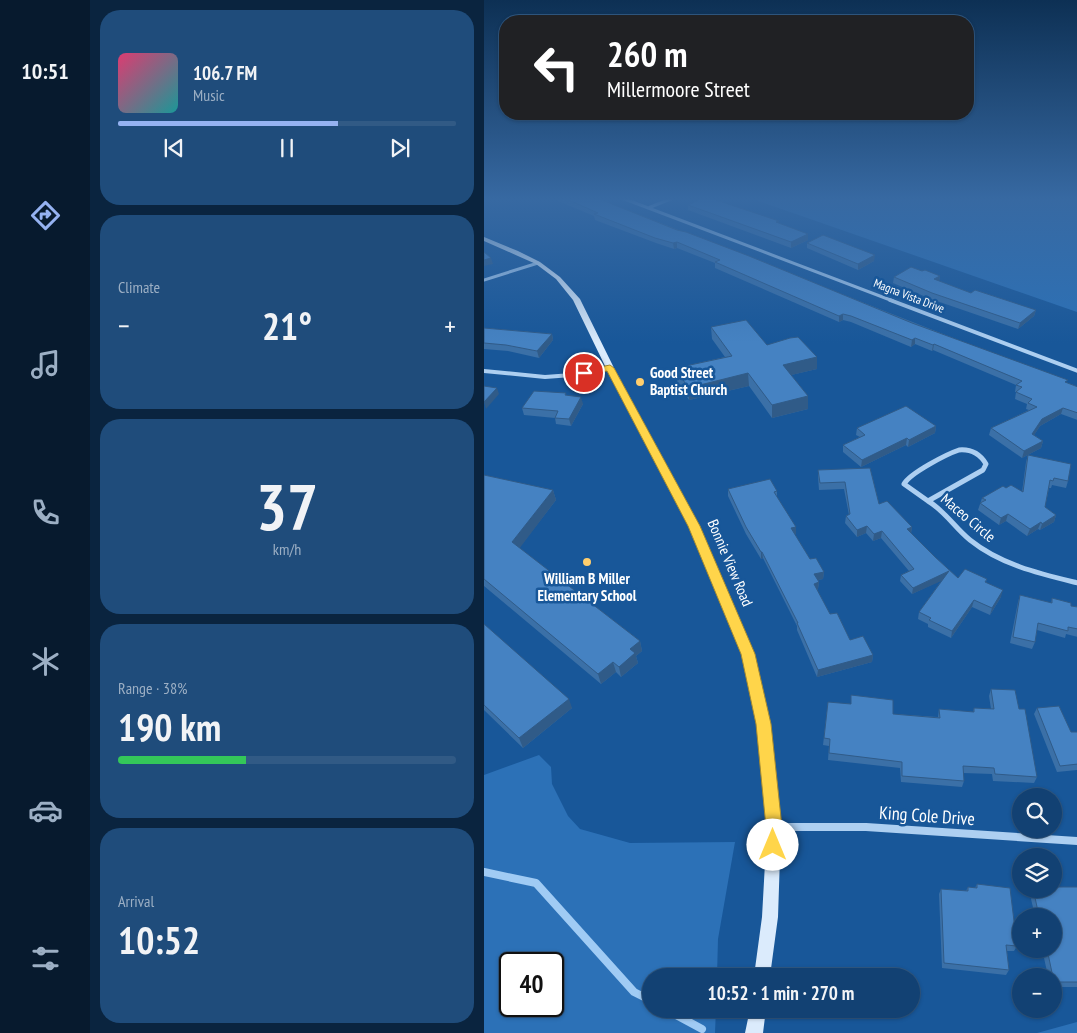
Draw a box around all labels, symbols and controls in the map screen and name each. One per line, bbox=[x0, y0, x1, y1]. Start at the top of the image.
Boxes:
text: 260 m bbox=[607, 31, 688, 77]
icon: left bbox=[524, 35, 589, 100]
text: 10:51 bbox=[21, 57, 69, 85]
text: 106.7 FM bbox=[193, 61, 257, 85]
text: Millermoore Street bbox=[607, 75, 750, 103]
text: Music bbox=[193, 85, 225, 105]
icon: previous bbox=[160, 134, 188, 162]
icon: pause bbox=[273, 134, 301, 162]
icon: next bbox=[386, 134, 414, 162]
icon: directions bbox=[28, 198, 63, 233]
street label: Magna Vista Drive bbox=[872, 275, 947, 316]
text: Climate bbox=[118, 277, 160, 297]
text: 21° bbox=[262, 301, 312, 350]
text: − bbox=[118, 307, 130, 344]
text: + bbox=[444, 307, 456, 344]
icon: music bbox=[28, 347, 63, 382]
pin bbox=[563, 352, 605, 394]
icon: arrive bbox=[570, 359, 598, 387]
place label: Good Street Baptist Church bbox=[650, 363, 727, 399]
marker: Good Street Baptist Church bbox=[634, 376, 646, 388]
text: 37 bbox=[256, 464, 318, 548]
street label: Maceo Circle bbox=[937, 489, 1000, 546]
icon: phone bbox=[28, 495, 63, 530]
street label: Bonnie View Road bbox=[704, 516, 757, 609]
text: km/h bbox=[273, 539, 301, 559]
marker: William B Miller Elementary School bbox=[581, 556, 593, 568]
place label: William B Miller Elementary School bbox=[538, 569, 637, 605]
icon: climate bbox=[28, 644, 63, 679]
text: Range · 38% bbox=[118, 678, 187, 698]
text: 190 km bbox=[118, 702, 221, 751]
map controls bbox=[1012, 788, 1062, 1018]
button: search bbox=[1012, 788, 1062, 838]
icon: car bbox=[28, 793, 63, 828]
street label: King Cole Drive bbox=[878, 801, 976, 830]
position arrow bbox=[746, 818, 798, 870]
button: layers bbox=[1012, 848, 1062, 898]
text: Arrival bbox=[118, 891, 154, 911]
button: + bbox=[1012, 908, 1062, 958]
text: 10:52 bbox=[118, 915, 200, 964]
icon: filters bbox=[28, 941, 63, 976]
speed limit sign: 40 bbox=[499, 952, 564, 1017]
button: − bbox=[1012, 968, 1062, 1018]
text: 10:52 · 1 min · 270 m bbox=[708, 981, 854, 1005]

